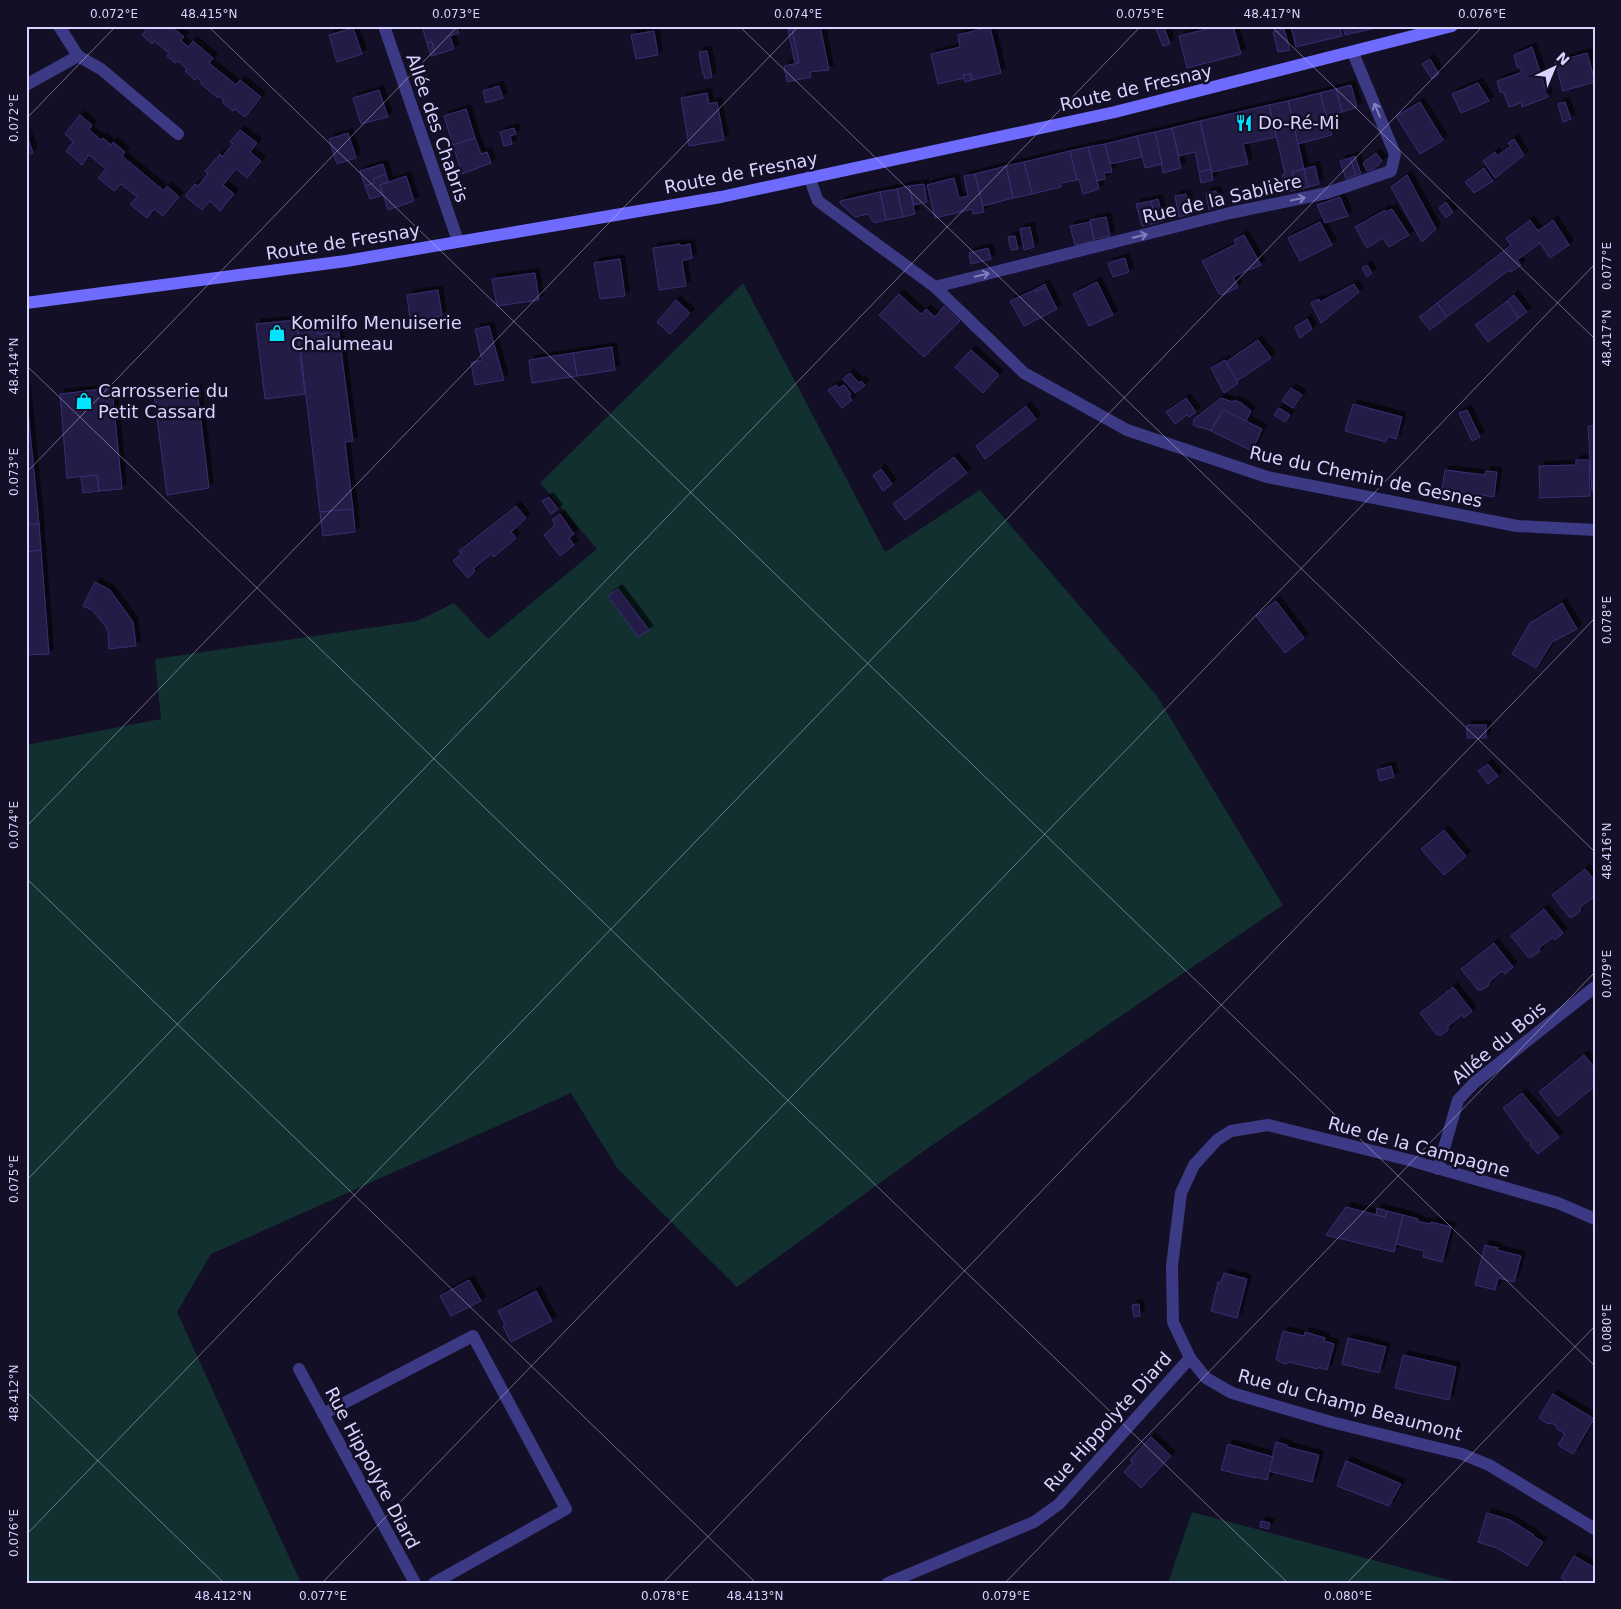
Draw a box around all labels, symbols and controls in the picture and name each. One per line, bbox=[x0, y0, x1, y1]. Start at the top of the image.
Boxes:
text: 0.072°E bbox=[90, 7, 138, 21]
text: 48.415°N bbox=[181, 7, 237, 21]
text: 0.073°E bbox=[432, 7, 480, 21]
text: 0.074°E bbox=[774, 7, 822, 21]
text: 0.075°E bbox=[1116, 7, 1164, 21]
text: 48.417°N bbox=[1244, 7, 1300, 21]
text: 0.076°E bbox=[1458, 7, 1506, 21]
north arrow bbox=[1528, 42, 1578, 92]
text: N bbox=[1553, 49, 1573, 68]
street label: Allée des Chabris bbox=[402, 51, 473, 205]
street label: Route de Fresnay bbox=[1058, 60, 1214, 115]
text: 0.072°E bbox=[7, 94, 21, 142]
one-way arrow bbox=[1371, 103, 1381, 118]
place label: Do-Ré-Mi bbox=[1258, 112, 1340, 133]
restaurant icon: Do-Ré-Mi bbox=[1234, 113, 1254, 133]
street label: Route de Fresnay bbox=[662, 147, 820, 198]
street label: Rue de la Sablière bbox=[1140, 170, 1304, 227]
one-way arrow bbox=[1290, 193, 1306, 203]
street label: Route de Fresnay bbox=[264, 219, 422, 264]
one-way arrow bbox=[1131, 231, 1147, 240]
text: 0.077°E bbox=[1600, 242, 1614, 290]
one-way arrow bbox=[974, 270, 990, 279]
text: 48.417°N bbox=[1600, 310, 1614, 366]
place label: Komilfo Menuiserie Chalumeau bbox=[291, 312, 462, 354]
shop icon: Komilfo Menuiserie Chalumeau bbox=[267, 323, 287, 343]
text: 48.414°N bbox=[7, 338, 21, 394]
place label: Carrosserie du Petit Cassard bbox=[98, 380, 229, 422]
shop icon: Carrosserie du Petit Cassard bbox=[74, 391, 94, 411]
street label: Rue du Chemin de Gesnes bbox=[1248, 442, 1485, 511]
text: 0.073°E bbox=[7, 448, 21, 496]
text: 0.078°E bbox=[1600, 596, 1614, 644]
text: 0.074°E bbox=[7, 801, 21, 849]
text: 48.416°N bbox=[1600, 823, 1614, 879]
text: 0.079°E bbox=[1600, 950, 1614, 998]
street label: Allée du Bois bbox=[1447, 997, 1550, 1088]
street label: Rue de la Campagne bbox=[1326, 1112, 1512, 1181]
text: 0.075°E bbox=[7, 1155, 21, 1203]
text: 0.080°E bbox=[1600, 1304, 1614, 1352]
street label: Rue Hippolyte Diard bbox=[1040, 1348, 1176, 1496]
street label: Rue du Champ Beaumont bbox=[1236, 1364, 1464, 1445]
text: 48.412°N bbox=[7, 1365, 21, 1421]
street label: Rue Hippolyte Diard bbox=[321, 1383, 424, 1552]
text: 0.076°E bbox=[7, 1509, 21, 1557]
text: 48.412°N bbox=[195, 1589, 251, 1603]
text: 0.077°E bbox=[299, 1589, 347, 1603]
text: 0.078°E bbox=[641, 1589, 689, 1603]
text: 48.413°N bbox=[727, 1589, 783, 1603]
text: 0.079°E bbox=[982, 1589, 1030, 1603]
text: 0.080°E bbox=[1324, 1589, 1372, 1603]

